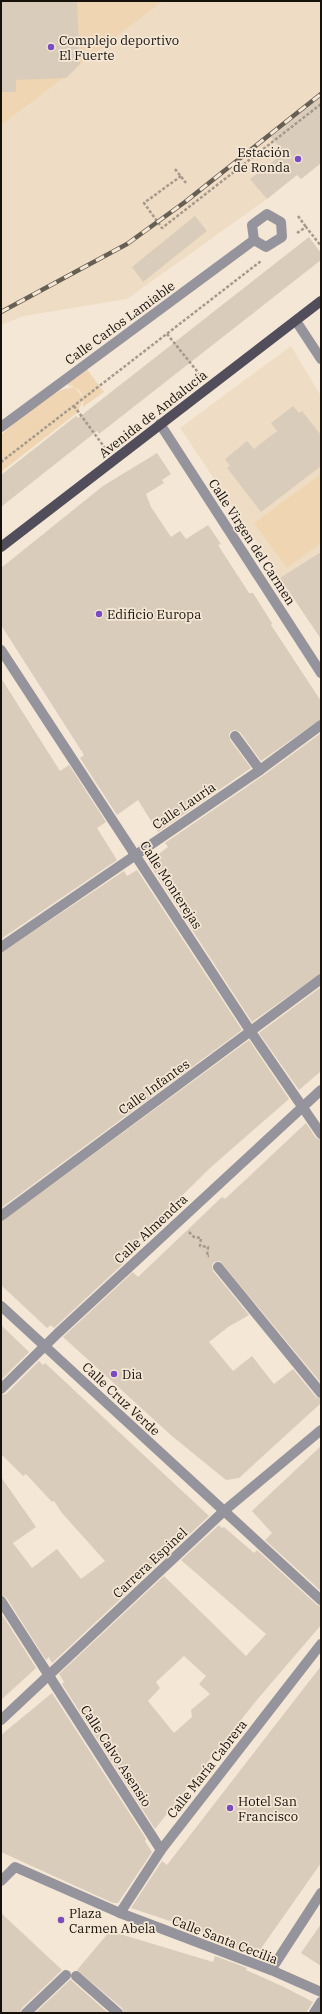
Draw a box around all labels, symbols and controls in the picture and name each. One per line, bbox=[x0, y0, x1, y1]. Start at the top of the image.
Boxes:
place label: Complejo deportivo El Fuerte bbox=[59, 32, 179, 64]
marker: Complejo deportivo El Fuerte bbox=[46, 42, 56, 52]
place label: Estación de Ronda bbox=[233, 144, 290, 176]
marker: Estación de Ronda bbox=[293, 154, 303, 164]
street label: Calle Carlos Lamiable bbox=[62, 277, 178, 369]
street label: Avenida de Andalucía bbox=[95, 366, 211, 462]
street label: Calle Virgen del Carmen bbox=[205, 476, 299, 608]
place label: Edificio Europa bbox=[107, 606, 201, 623]
marker: Edificio Europa bbox=[94, 609, 104, 619]
street label: Calle Lauría bbox=[149, 779, 219, 833]
street label: Calle Monterejas bbox=[136, 838, 206, 932]
street label: Calle Infantes bbox=[115, 1056, 193, 1118]
street label: Calle Almendra bbox=[111, 1191, 191, 1267]
street label: Calle Cruz Verde bbox=[78, 1358, 164, 1440]
place label: Dia bbox=[122, 1366, 142, 1383]
marker: Dia bbox=[109, 1369, 119, 1379]
street label: Carrera Espinel bbox=[109, 1524, 191, 1602]
street label: Calle Calvo Asensio bbox=[77, 1702, 155, 1810]
street label: Calle María Cabrera bbox=[163, 1716, 251, 1822]
place label: Hotel San Francisco bbox=[238, 1793, 298, 1825]
marker: Hotel San Francisco bbox=[225, 1803, 235, 1813]
place label: Plaza Carmen Abela bbox=[69, 1905, 156, 1937]
street label: Calle Santa Cecilia bbox=[170, 1912, 280, 1968]
marker: Plaza Carmen Abela bbox=[56, 1915, 66, 1925]

